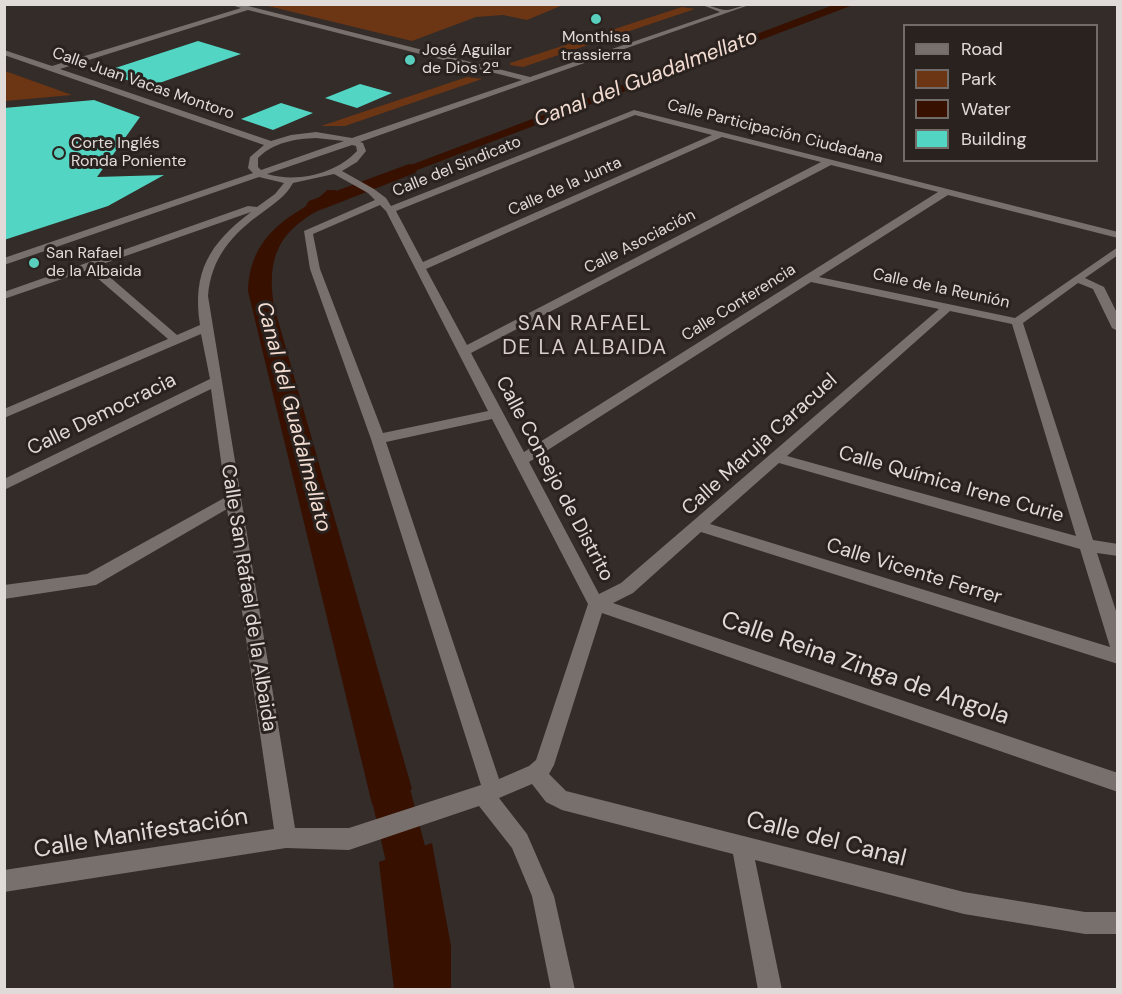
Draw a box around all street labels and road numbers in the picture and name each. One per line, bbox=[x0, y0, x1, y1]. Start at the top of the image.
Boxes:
street label: Calle Juan Vacas Montoro bbox=[49, 44, 237, 124]
street label: Calle Participación Ciudadana bbox=[665, 96, 885, 168]
street label: Calle del Sindicato bbox=[390, 132, 524, 202]
street label: Calle de la Junta bbox=[505, 153, 625, 221]
street label: Calle Asociación bbox=[581, 206, 699, 278]
street label: Calle Conferencia bbox=[679, 260, 799, 346]
street label: Calle de la Reunión bbox=[871, 265, 1011, 313]
street label: Calle Democracia bbox=[24, 369, 180, 461]
street label: Calle Maruja Caracuel bbox=[677, 369, 843, 521]
street label: Calle Consejo de Distrito bbox=[490, 372, 618, 586]
street label: Calle Química Irene Curie bbox=[836, 441, 1066, 529]
street label: Calle San Rafael de la Albaida bbox=[215, 463, 281, 733]
street label: Calle Vicente Ferrer bbox=[823, 534, 1005, 610]
street label: Calle Reina Zinga de Angola bbox=[717, 606, 1013, 732]
street label: Calle Manifestación bbox=[32, 803, 250, 865]
street label: Calle del Canal bbox=[743, 806, 909, 874]

